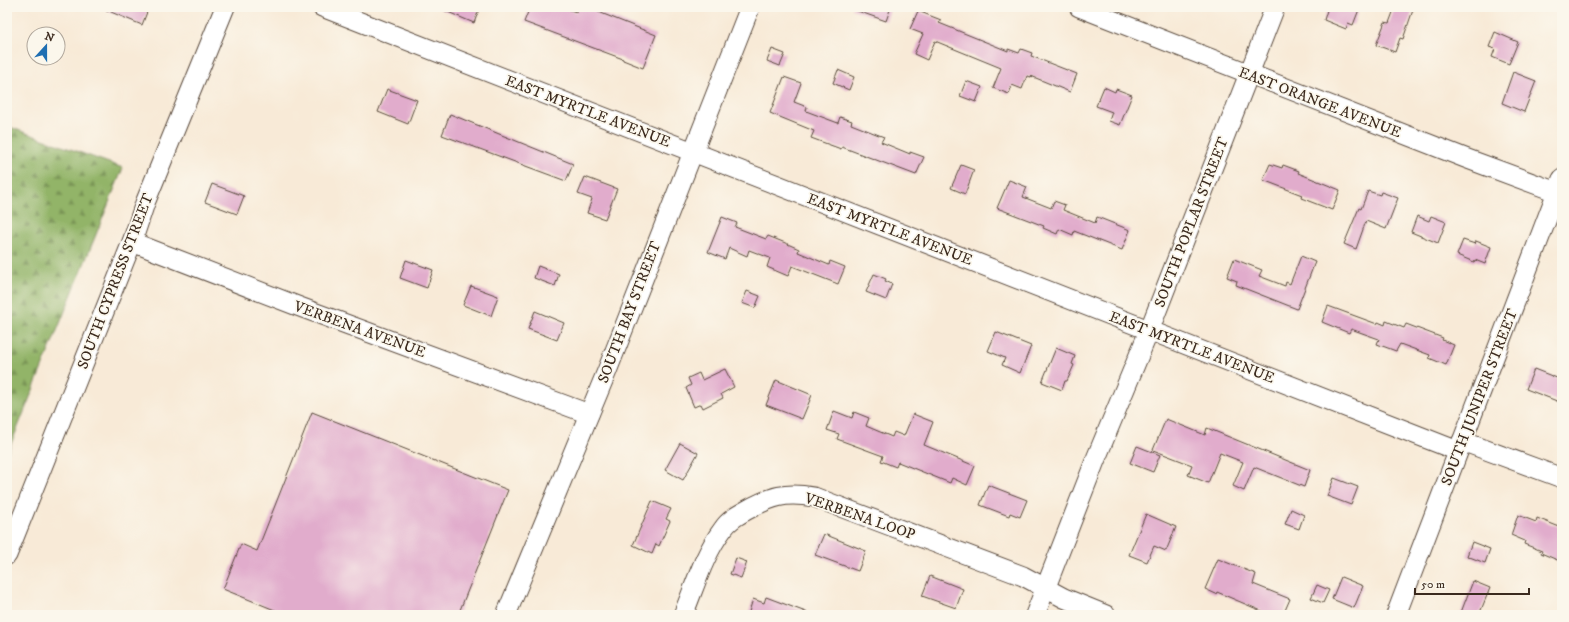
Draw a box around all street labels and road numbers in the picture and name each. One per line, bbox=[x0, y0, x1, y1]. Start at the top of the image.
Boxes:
street label: EAST ORANGE AVENUE bbox=[1236, 63, 1404, 142]
street label: EAST MYRTLE AVENUE bbox=[502, 71, 674, 152]
street label: SOUTH POPLAR STREET bbox=[1150, 134, 1233, 310]
street label: EAST MYRTLE AVENUE bbox=[804, 189, 976, 270]
street label: SOUTH CYPRESS STREET bbox=[73, 190, 158, 372]
street label: SOUTH BAY STREET bbox=[594, 238, 666, 386]
street label: VERBENA AVENUE bbox=[290, 296, 429, 362]
street label: SOUTH JUNIPER STREET bbox=[1437, 306, 1522, 488]
street label: EAST MYRTLE AVENUE bbox=[1106, 307, 1278, 388]
street label: VERBENA LOOP bbox=[801, 488, 918, 544]

